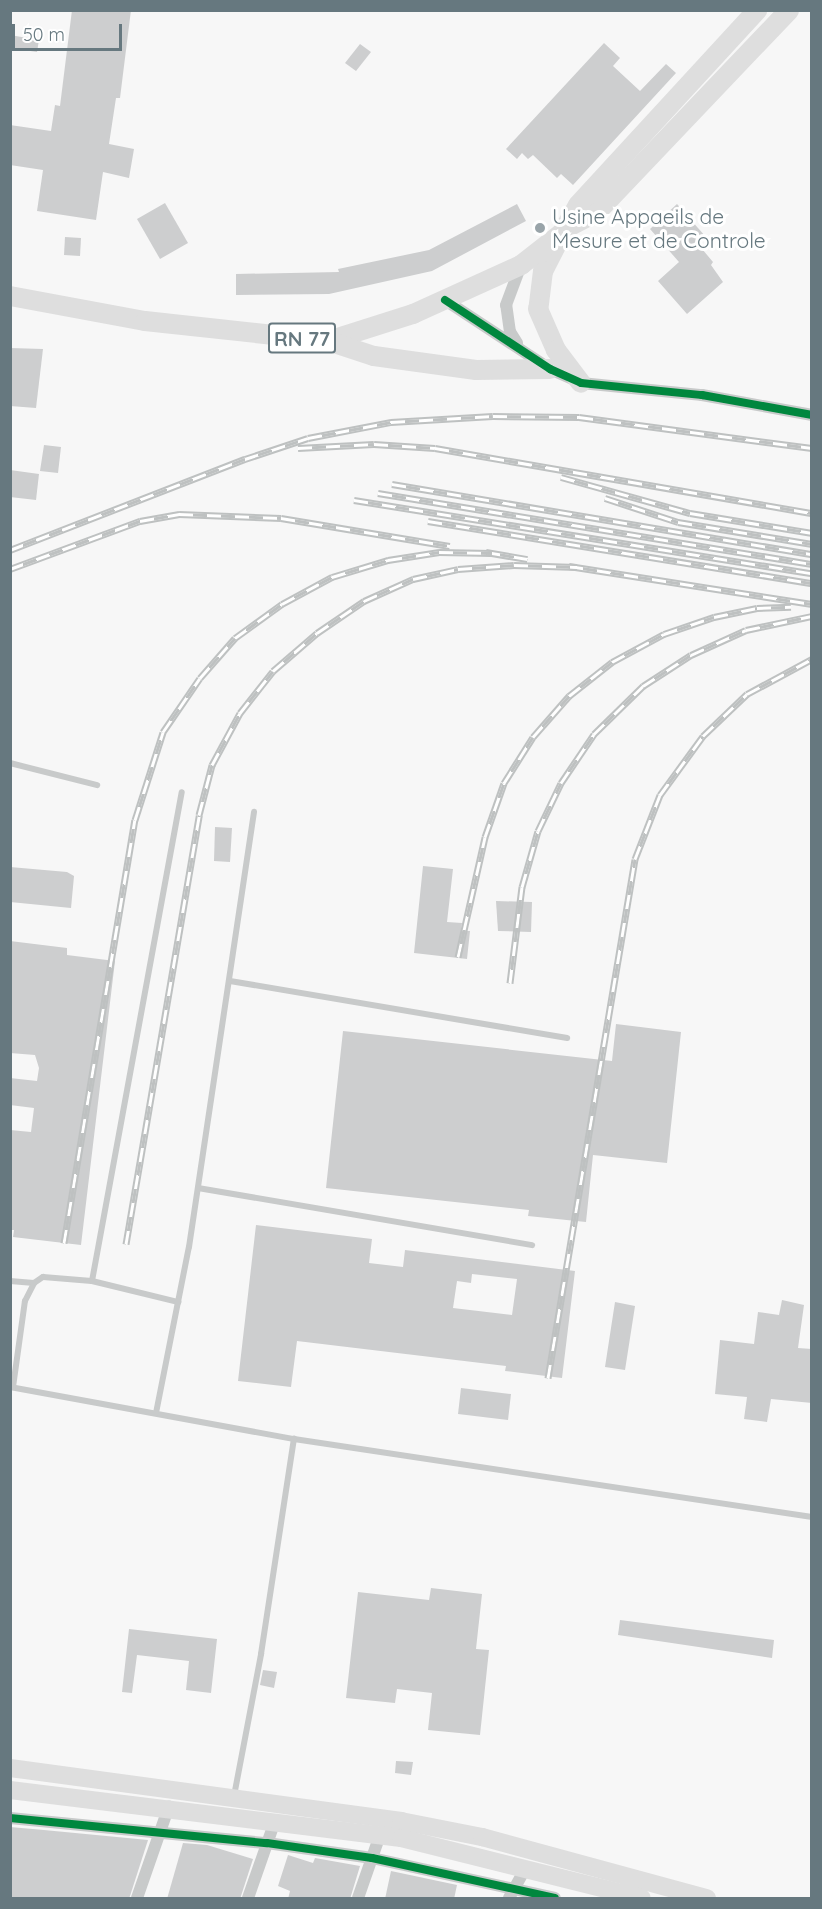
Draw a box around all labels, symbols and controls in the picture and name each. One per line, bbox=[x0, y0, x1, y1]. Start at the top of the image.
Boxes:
scale bar bbox=[15, 12, 124, 50]
text: 50 m bbox=[23, 23, 65, 46]
place label: Usine Appaeils de Mesure et de Controle bbox=[552, 203, 766, 253]
marker: Usine Appaeils de Mesure et de Controle bbox=[533, 221, 547, 235]
road number: RN 77 bbox=[268, 321, 336, 355]

